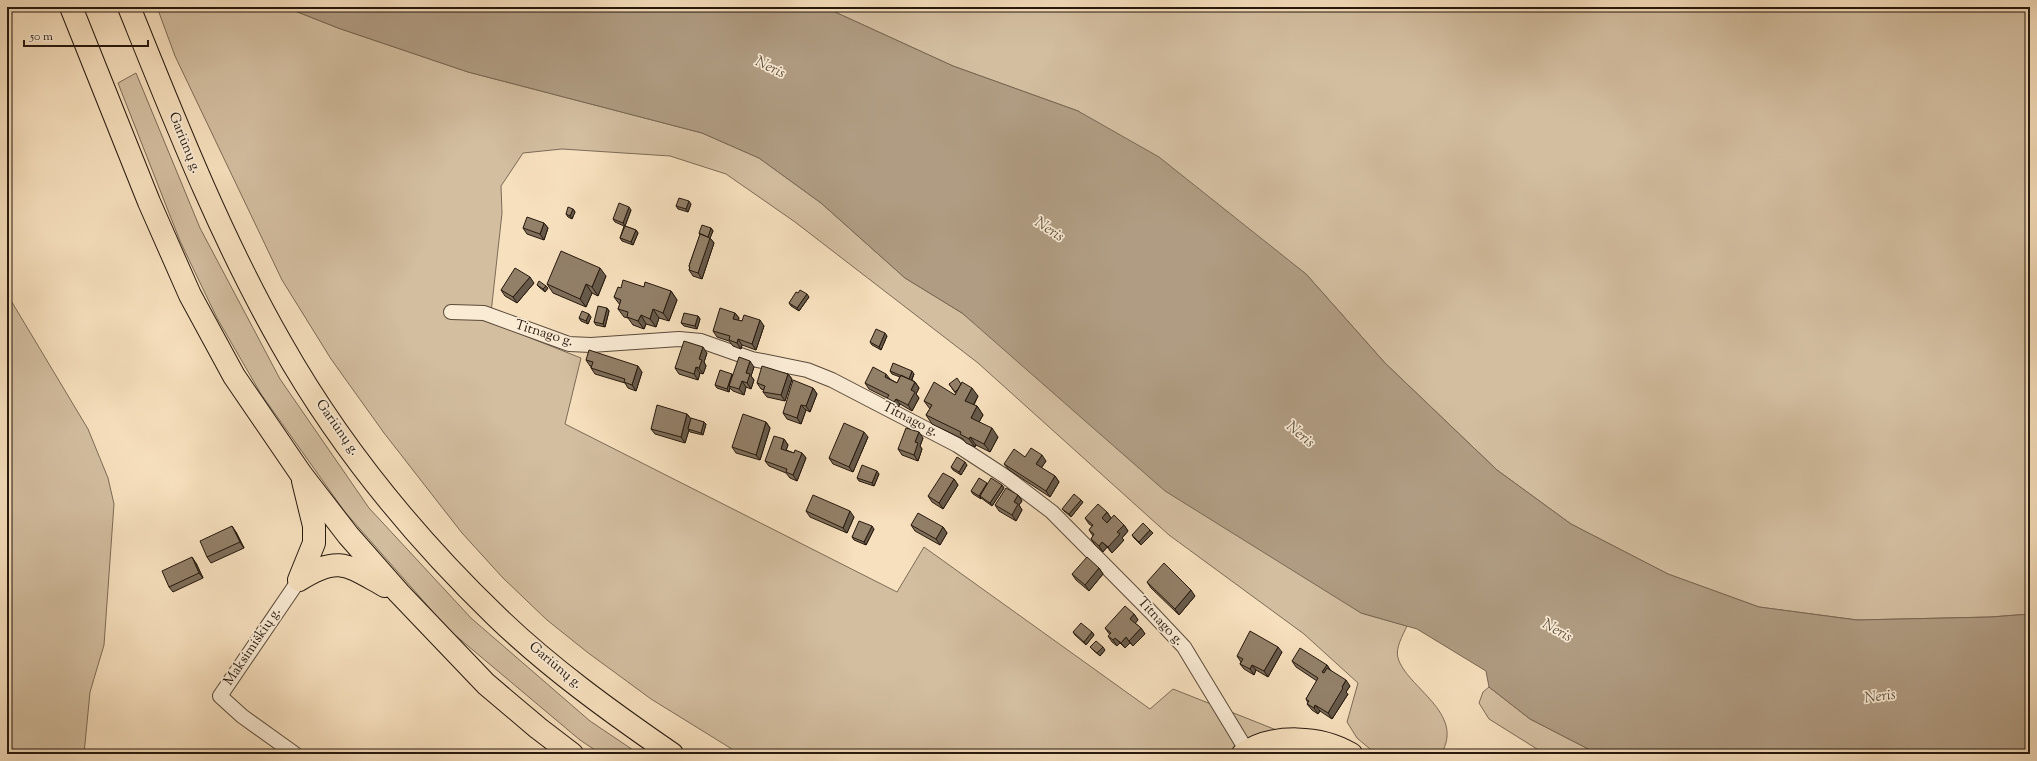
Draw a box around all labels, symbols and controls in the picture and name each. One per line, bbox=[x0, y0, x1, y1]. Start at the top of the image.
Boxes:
scale bar bbox=[24, 22, 148, 48]
text: 50 m bbox=[29, 28, 53, 46]
water label: Neris bbox=[751, 52, 789, 84]
street label: Gariūnų g. bbox=[163, 109, 205, 177]
water label: Neris bbox=[1030, 213, 1068, 247]
street label: Titnago g. bbox=[512, 316, 576, 352]
street label: Gariūnų g. bbox=[310, 396, 364, 460]
street label: Titnago g. bbox=[879, 397, 941, 443]
water label: Neris bbox=[1281, 417, 1319, 453]
street label: Titnago g. bbox=[1132, 593, 1188, 651]
street label: Maksimiškių g. bbox=[219, 604, 287, 690]
water label: Neris bbox=[1538, 614, 1576, 648]
street label: Gariūnų g. bbox=[524, 638, 586, 694]
water label: Neris bbox=[1863, 685, 1897, 709]

